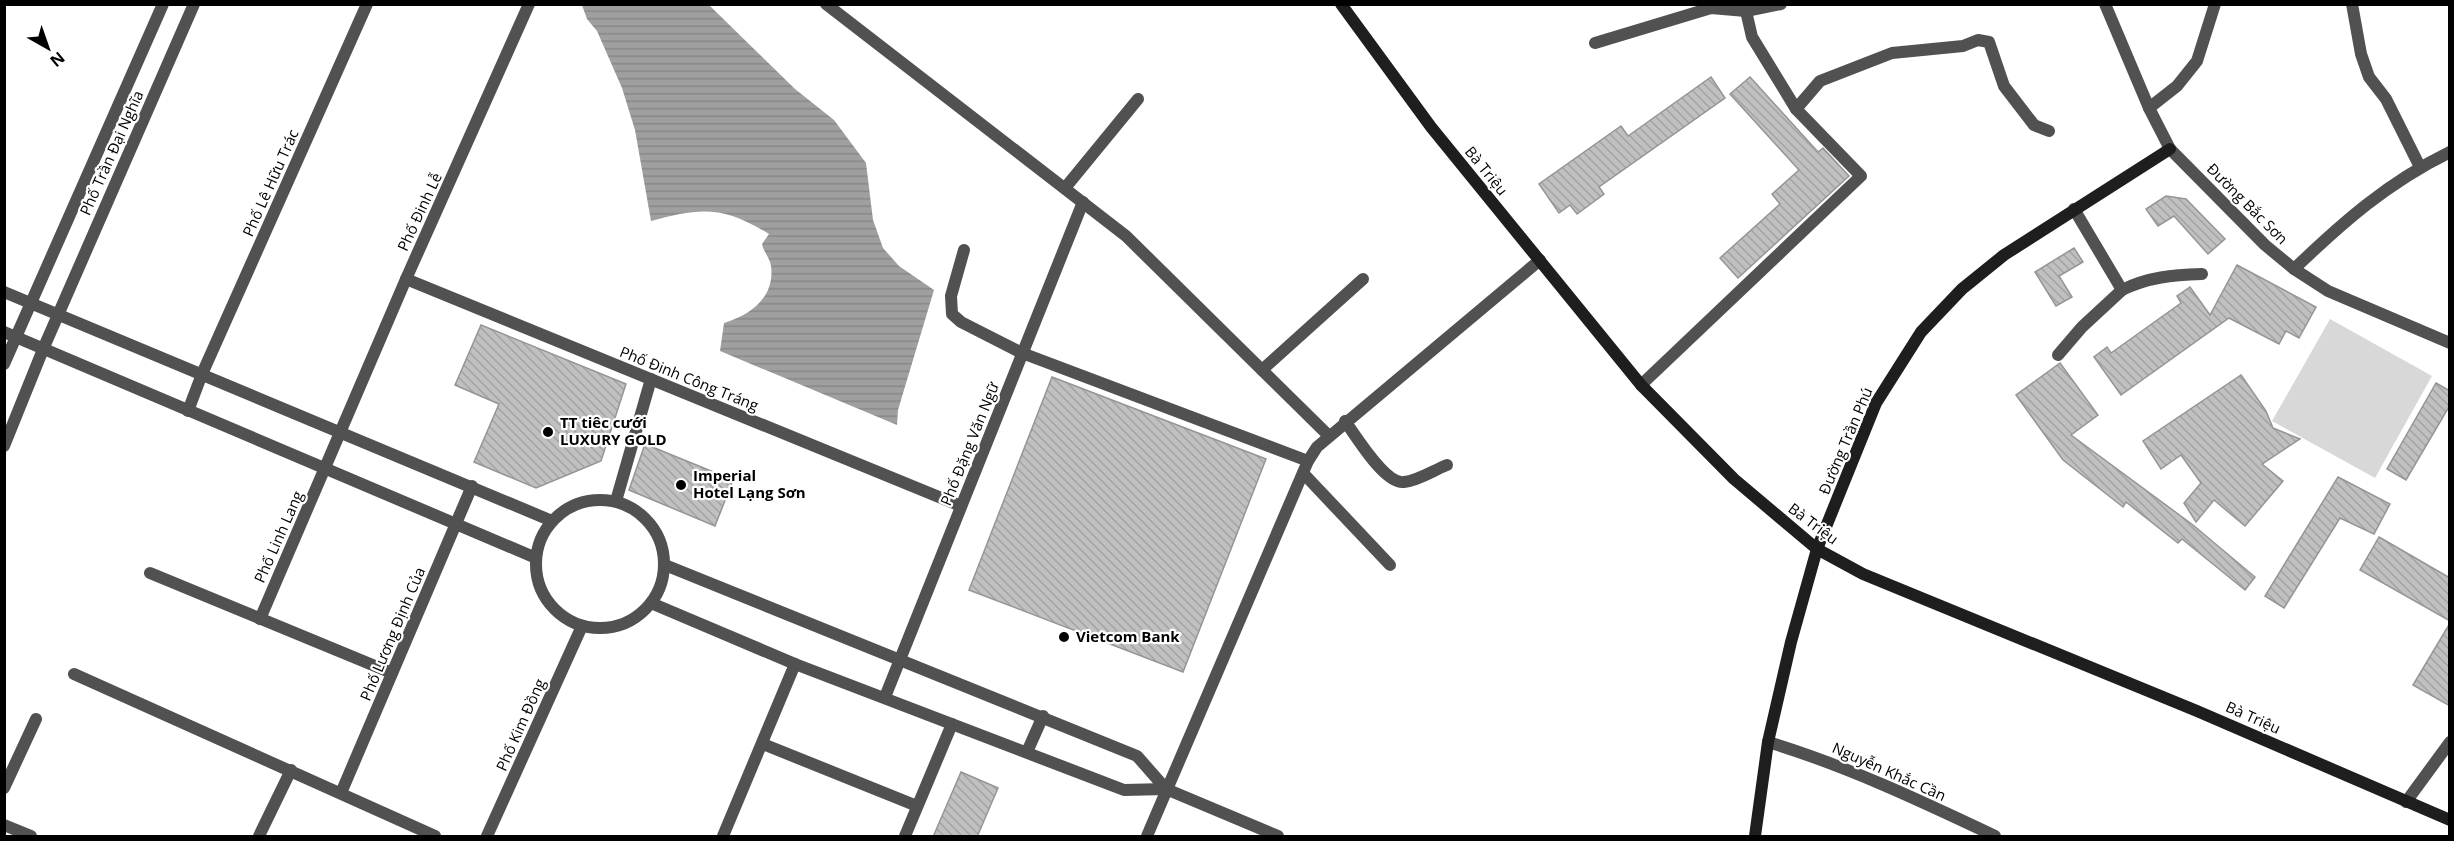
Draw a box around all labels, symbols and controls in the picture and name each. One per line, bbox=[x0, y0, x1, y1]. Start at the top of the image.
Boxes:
north arrow bbox=[18, 18, 78, 78]
text: N bbox=[46, 47, 70, 72]
street label: Phố Trần Đại Nghĩa bbox=[75, 87, 148, 218]
street label: Phố Lê Hữu Trác bbox=[238, 126, 303, 239]
street label: Bà Triệu bbox=[1461, 142, 1513, 199]
street label: Đường Bắc Sơn bbox=[2203, 158, 2293, 248]
street label: Phố Đinh Lễ bbox=[392, 169, 446, 254]
street label: Phố Đinh Công Tráng bbox=[617, 341, 762, 415]
street label: Phố Đặng Văn Ngữ bbox=[935, 378, 1003, 508]
street label: Đường Trần Phú bbox=[1814, 384, 1877, 497]
place label: TT tiêc cưới LUXURY GOLD bbox=[560, 412, 667, 449]
marker: TT tiêc cưới LUXURY GOLD bbox=[541, 425, 555, 439]
place label: Imperial Hotel Lạng Sơn bbox=[693, 465, 806, 502]
marker: Imperial Hotel Lạng Sơn bbox=[674, 478, 688, 492]
street label: Phố Linh Lang bbox=[249, 488, 307, 586]
street label: Bà Triệu bbox=[1785, 498, 1843, 549]
street label: Phố Lương Định Của bbox=[355, 564, 429, 703]
place label: Vietcom Bank bbox=[1076, 626, 1180, 646]
marker: Vietcom Bank bbox=[1057, 630, 1071, 644]
street label: Phố Kim Đồng bbox=[491, 675, 549, 774]
street label: Bà Triệu bbox=[2223, 696, 2284, 738]
street label: Nguyễn Khắc Cần bbox=[1829, 737, 1949, 805]

